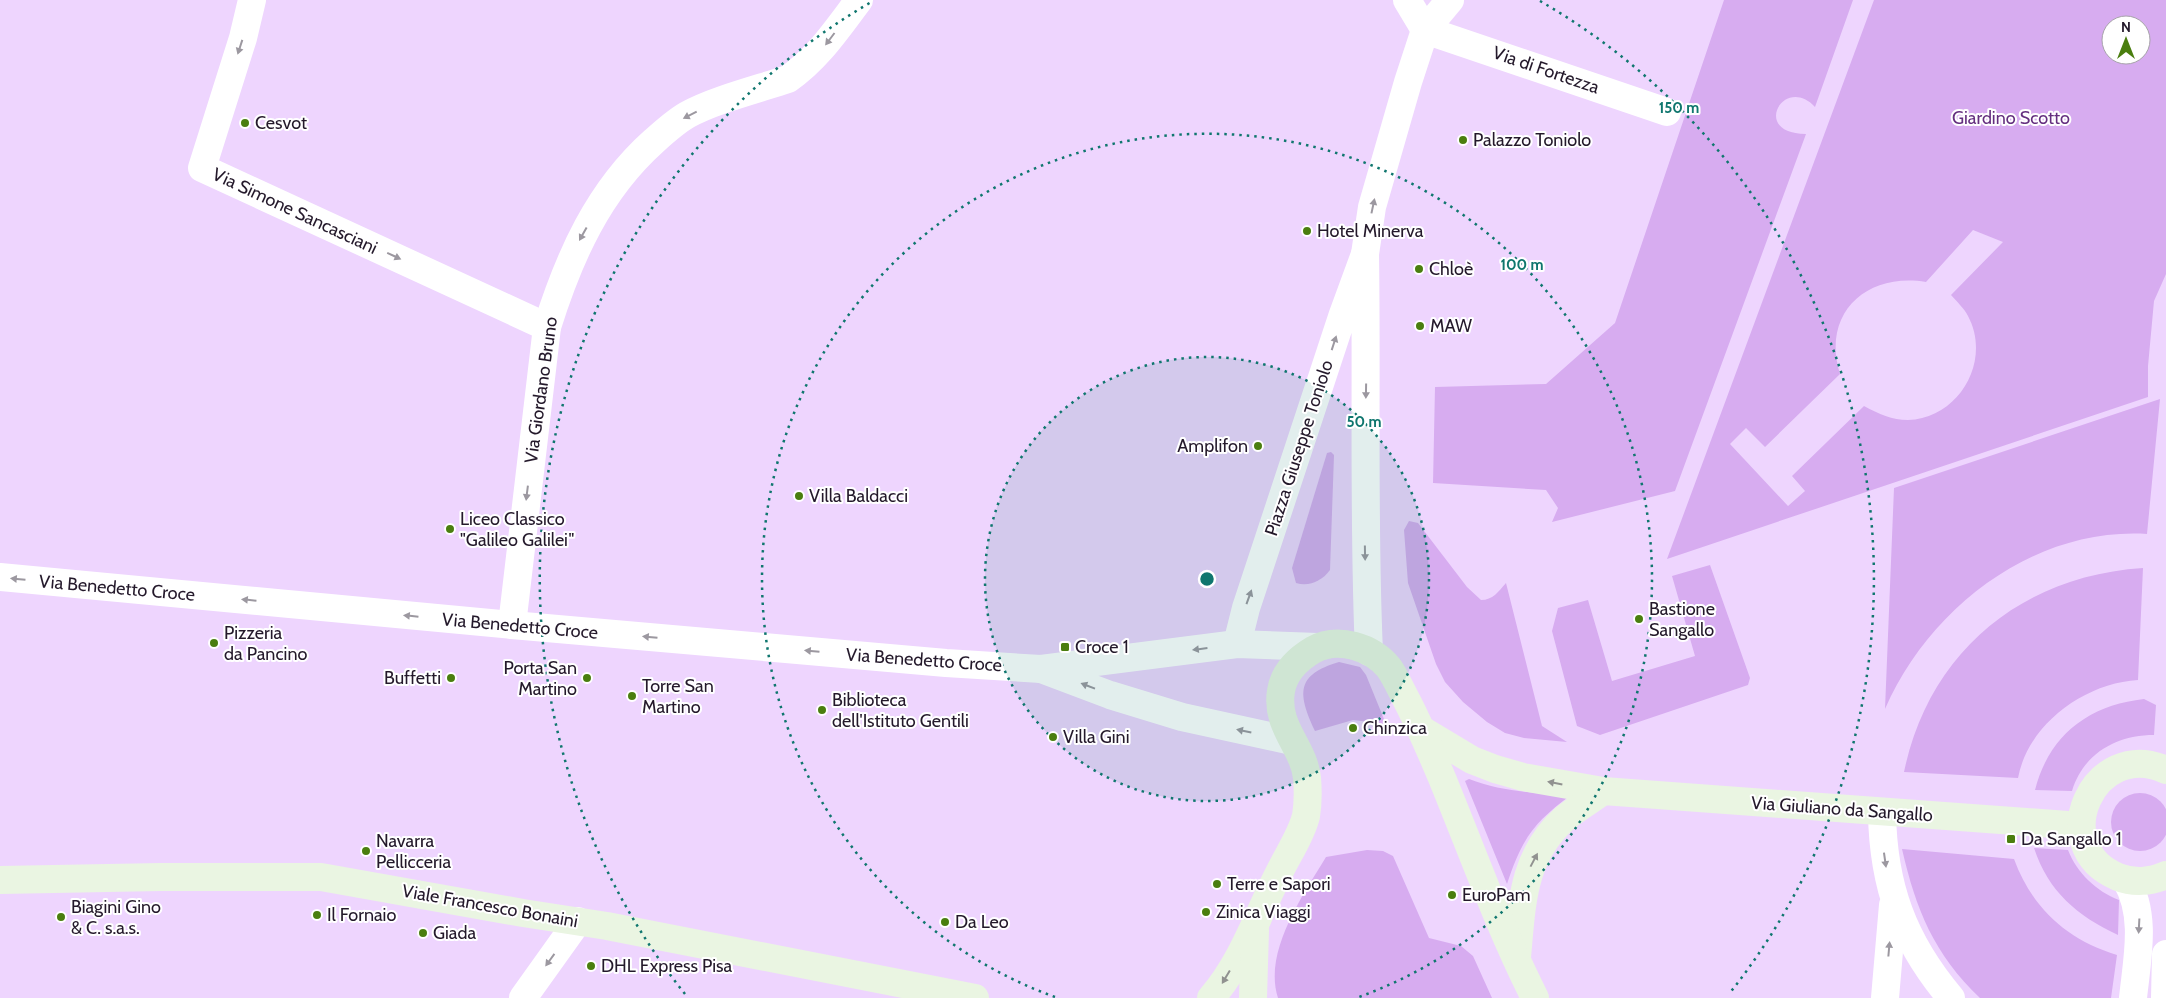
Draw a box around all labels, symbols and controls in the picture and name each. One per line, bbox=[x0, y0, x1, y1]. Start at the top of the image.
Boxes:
north arrow bbox=[2101, 15, 2151, 65]
text: N bbox=[2121, 18, 2131, 36]
one-way arrow bbox=[824, 32, 835, 45]
one-way arrow bbox=[236, 40, 244, 55]
street label: Via di Fortezza bbox=[1490, 42, 1602, 99]
text: 150 m bbox=[1659, 99, 1699, 117]
park label: Giardino Scotto bbox=[1952, 107, 2070, 129]
one-way arrow bbox=[683, 111, 697, 119]
place label: Cesvot bbox=[255, 112, 307, 134]
marker: Cesvot bbox=[239, 117, 251, 129]
place label: Palazzo Toniolo bbox=[1473, 129, 1591, 151]
marker: Palazzo Toniolo bbox=[1457, 134, 1469, 146]
street label: Via Simone Sancasciani bbox=[209, 163, 381, 259]
one-way arrow bbox=[1369, 198, 1377, 213]
place label: Hotel Minerva bbox=[1317, 220, 1424, 242]
marker: Hotel Minerva bbox=[1301, 225, 1313, 237]
one-way arrow bbox=[579, 226, 587, 241]
one-way arrow bbox=[386, 252, 401, 261]
text: 100 m bbox=[1500, 256, 1544, 274]
place label: Chloè bbox=[1429, 258, 1473, 280]
marker: Chloè bbox=[1413, 263, 1425, 275]
street label: Via Giordano Bruno bbox=[520, 315, 562, 465]
place label: MAW bbox=[1430, 315, 1472, 337]
marker: MAW bbox=[1414, 320, 1426, 332]
one-way arrow bbox=[1330, 336, 1338, 351]
street label: Piazza Giuseppe Toniolo bbox=[1260, 357, 1338, 539]
one-way arrow bbox=[1362, 383, 1370, 399]
text: 50 m bbox=[1346, 413, 1382, 431]
place label: Amplifon bbox=[1177, 435, 1248, 457]
marker: Amplifon bbox=[1252, 440, 1264, 452]
one-way arrow bbox=[523, 485, 531, 501]
place label: Villa Baldacci bbox=[809, 485, 908, 507]
marker: Villa Baldacci bbox=[793, 490, 805, 502]
place label: Liceo Classico "Galileo Galilei" bbox=[460, 508, 574, 551]
marker: Liceo Classico "Galileo Galilei" bbox=[444, 523, 456, 535]
one-way arrow bbox=[1361, 546, 1369, 562]
street label: Via Benedetto Croce bbox=[38, 570, 196, 606]
centre of rings bbox=[1198, 570, 1216, 588]
one-way arrow bbox=[9, 575, 25, 583]
one-way arrow bbox=[1245, 589, 1253, 604]
one-way arrow bbox=[241, 596, 257, 604]
place label: Bastione Sangallo bbox=[1649, 598, 1715, 641]
street label: Via Benedetto Croce bbox=[441, 608, 599, 644]
one-way arrow bbox=[403, 611, 419, 619]
marker: Bastione Sangallo bbox=[1633, 613, 1645, 625]
place label: Pizzeria da Pancino bbox=[224, 622, 307, 665]
one-way arrow bbox=[641, 633, 657, 641]
place label: Croce 1 bbox=[1075, 636, 1129, 658]
marker: Pizzeria da Pancino bbox=[208, 637, 220, 649]
marker: Croce 1 bbox=[1059, 641, 1071, 653]
street label: Via Benedetto Croce bbox=[845, 644, 1003, 676]
one-way arrow bbox=[1191, 645, 1207, 653]
one-way arrow bbox=[803, 647, 819, 655]
place label: Porta San Martino bbox=[503, 657, 577, 700]
place label: Buffetti bbox=[384, 667, 441, 689]
marker: Buffetti bbox=[445, 672, 457, 684]
marker: Porta San Martino bbox=[581, 672, 593, 684]
place label: Torre San Martino bbox=[642, 675, 714, 718]
one-way arrow bbox=[1080, 682, 1095, 690]
place label: Biblioteca dell'Istituto Gentili bbox=[832, 689, 969, 732]
marker: Torre San Martino bbox=[626, 690, 638, 702]
marker: Biblioteca dell'Istituto Gentili bbox=[816, 704, 828, 716]
place label: Chinzica bbox=[1363, 717, 1427, 739]
marker: Chinzica bbox=[1347, 722, 1359, 734]
place label: Villa Gini bbox=[1063, 726, 1129, 748]
one-way arrow bbox=[1237, 727, 1252, 735]
marker: Villa Gini bbox=[1047, 731, 1059, 743]
one-way arrow bbox=[1547, 778, 1563, 786]
street label: Via Giuliano da Sangallo bbox=[1750, 792, 1934, 826]
place label: Da Sangallo 1 bbox=[2021, 828, 2122, 850]
place label: Navarra Pellicceria bbox=[376, 830, 451, 873]
marker: Da Sangallo 1 bbox=[2005, 833, 2017, 845]
marker: Navarra Pellicceria bbox=[360, 845, 372, 857]
one-way arrow bbox=[1530, 853, 1538, 867]
one-way arrow bbox=[1881, 853, 1889, 869]
place label: Terre e Sapori bbox=[1227, 873, 1331, 895]
marker: Terre e Sapori bbox=[1211, 878, 1223, 890]
street label: Viale Francesco Bonaini bbox=[400, 880, 580, 932]
place label: EuroPam bbox=[1462, 884, 1531, 906]
marker: EuroPam bbox=[1446, 889, 1458, 901]
place label: Biagini Gino & C. s.a.s. bbox=[71, 896, 161, 939]
place label: Zinica Viaggi bbox=[1216, 901, 1311, 923]
place label: Il Fornaio bbox=[327, 904, 396, 926]
marker: Zinica Viaggi bbox=[1200, 906, 1212, 918]
marker: Il Fornaio bbox=[311, 909, 323, 921]
marker: Biagini Gino & C. s.a.s. bbox=[55, 911, 67, 923]
place label: Da Leo bbox=[955, 911, 1009, 933]
marker: Da Leo bbox=[939, 916, 951, 928]
one-way arrow bbox=[2134, 919, 2142, 935]
place label: Giada bbox=[433, 922, 476, 944]
marker: Giada bbox=[417, 927, 429, 939]
one-way arrow bbox=[1885, 941, 1893, 957]
one-way arrow bbox=[545, 953, 556, 966]
place label: DHL Express Pisa bbox=[601, 955, 732, 977]
marker: DHL Express Pisa bbox=[585, 960, 597, 972]
one-way arrow bbox=[1221, 970, 1231, 983]

